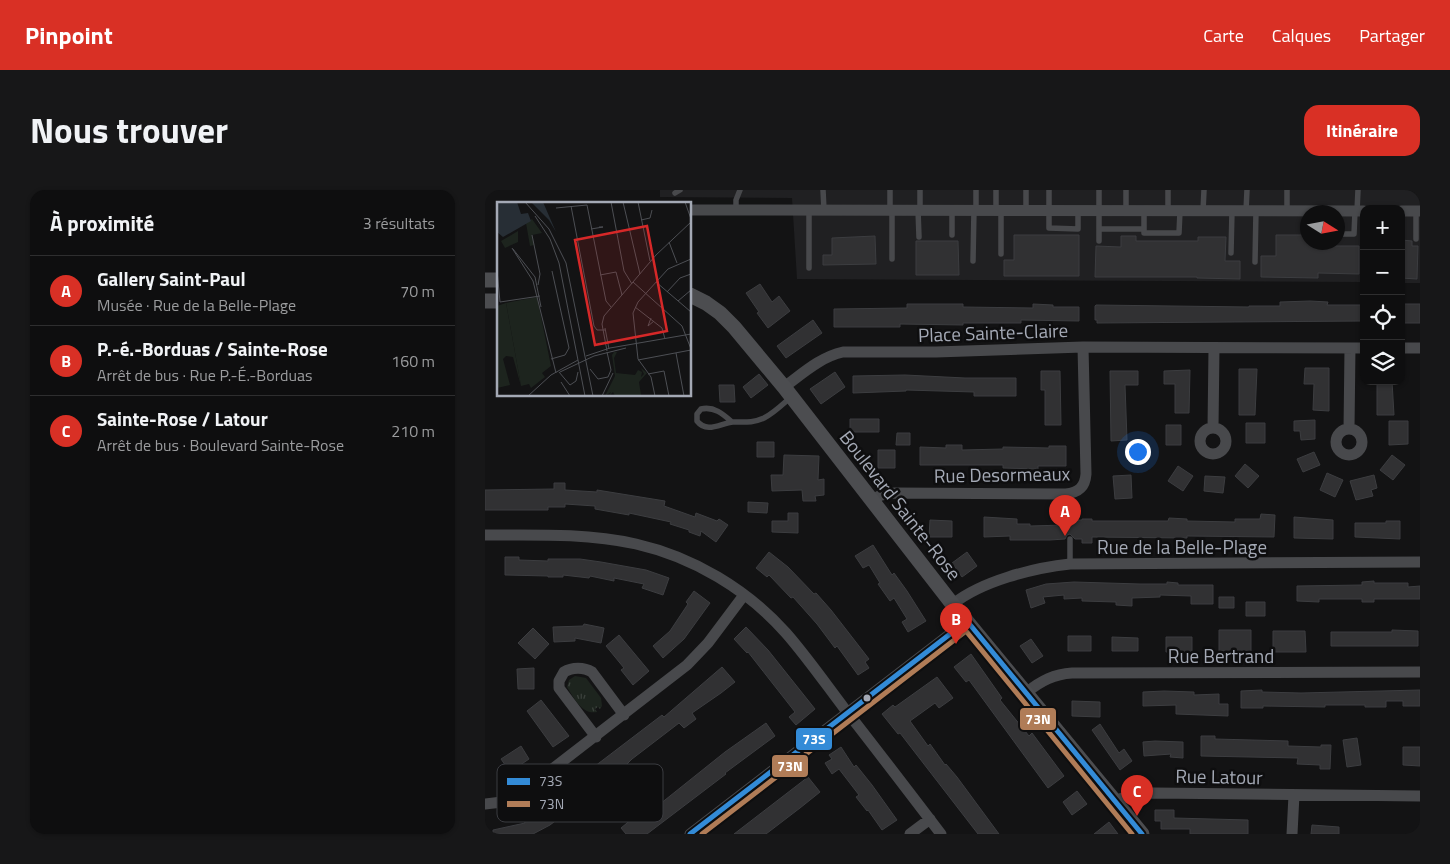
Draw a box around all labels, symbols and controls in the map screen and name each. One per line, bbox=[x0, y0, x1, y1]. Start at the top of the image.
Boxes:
text: Pinpoint bbox=[25, 17, 113, 53]
text: Carte bbox=[1203, 22, 1244, 49]
text: Calques bbox=[1272, 22, 1331, 49]
text: Partager bbox=[1359, 22, 1425, 49]
text: Nous trouver bbox=[30, 103, 228, 157]
button: Itinéraire bbox=[1304, 105, 1420, 156]
inset map bbox=[497, 202, 691, 396]
north arrow bbox=[1300, 205, 1345, 250]
map controls bbox=[1360, 205, 1405, 385]
button: + bbox=[1360, 205, 1405, 250]
text: À proximité bbox=[50, 207, 154, 239]
text: 3 résultats bbox=[363, 211, 435, 235]
button: − bbox=[1360, 250, 1405, 295]
text: Gallery Saint-Paul bbox=[97, 264, 246, 293]
text: A bbox=[61, 279, 71, 303]
text: 70 m bbox=[400, 279, 435, 303]
text: Musée · Rue de la Belle-Plage bbox=[97, 293, 296, 317]
button: locate bbox=[1360, 295, 1405, 340]
street label: Place Sainte-Claire bbox=[917, 315, 1069, 349]
text: P.-é.-Borduas / Sainte-Rose bbox=[97, 334, 328, 363]
button: layers bbox=[1360, 340, 1405, 385]
text: B bbox=[61, 349, 71, 373]
text: 160 m bbox=[391, 349, 435, 373]
text: Arrêt de bus · Rue P.-É.-Borduas bbox=[97, 363, 312, 387]
text: Sainte-Rose / Latour bbox=[97, 404, 268, 433]
text: C bbox=[62, 419, 70, 443]
text: 210 m bbox=[391, 419, 435, 443]
street label: Boulevard Sainte-Rose bbox=[833, 424, 969, 586]
text: Arrêt de bus · Boulevard Sainte-Rose bbox=[97, 433, 344, 457]
your location bbox=[1125, 439, 1151, 465]
street label: Rue Desormeaux bbox=[934, 458, 1071, 490]
pin: A bbox=[1049, 495, 1081, 536]
street label: Rue de la Belle-Plage bbox=[1097, 532, 1267, 561]
pin: B bbox=[940, 603, 972, 644]
street label: Rue Bertrand bbox=[1168, 641, 1274, 670]
unlabelled marker bbox=[862, 693, 872, 703]
line badge: 73N bbox=[1019, 707, 1057, 731]
text: 73N bbox=[1025, 708, 1051, 729]
line badge: 73S bbox=[795, 727, 833, 751]
text: 73S bbox=[802, 728, 826, 749]
line badge: 73N bbox=[771, 754, 809, 778]
text: 73N bbox=[777, 755, 803, 776]
street label: Rue Latour bbox=[1175, 761, 1263, 791]
legend bbox=[497, 764, 663, 822]
text: 73S bbox=[539, 770, 562, 791]
pin: C bbox=[1121, 775, 1153, 816]
text: 73N bbox=[539, 793, 564, 814]

